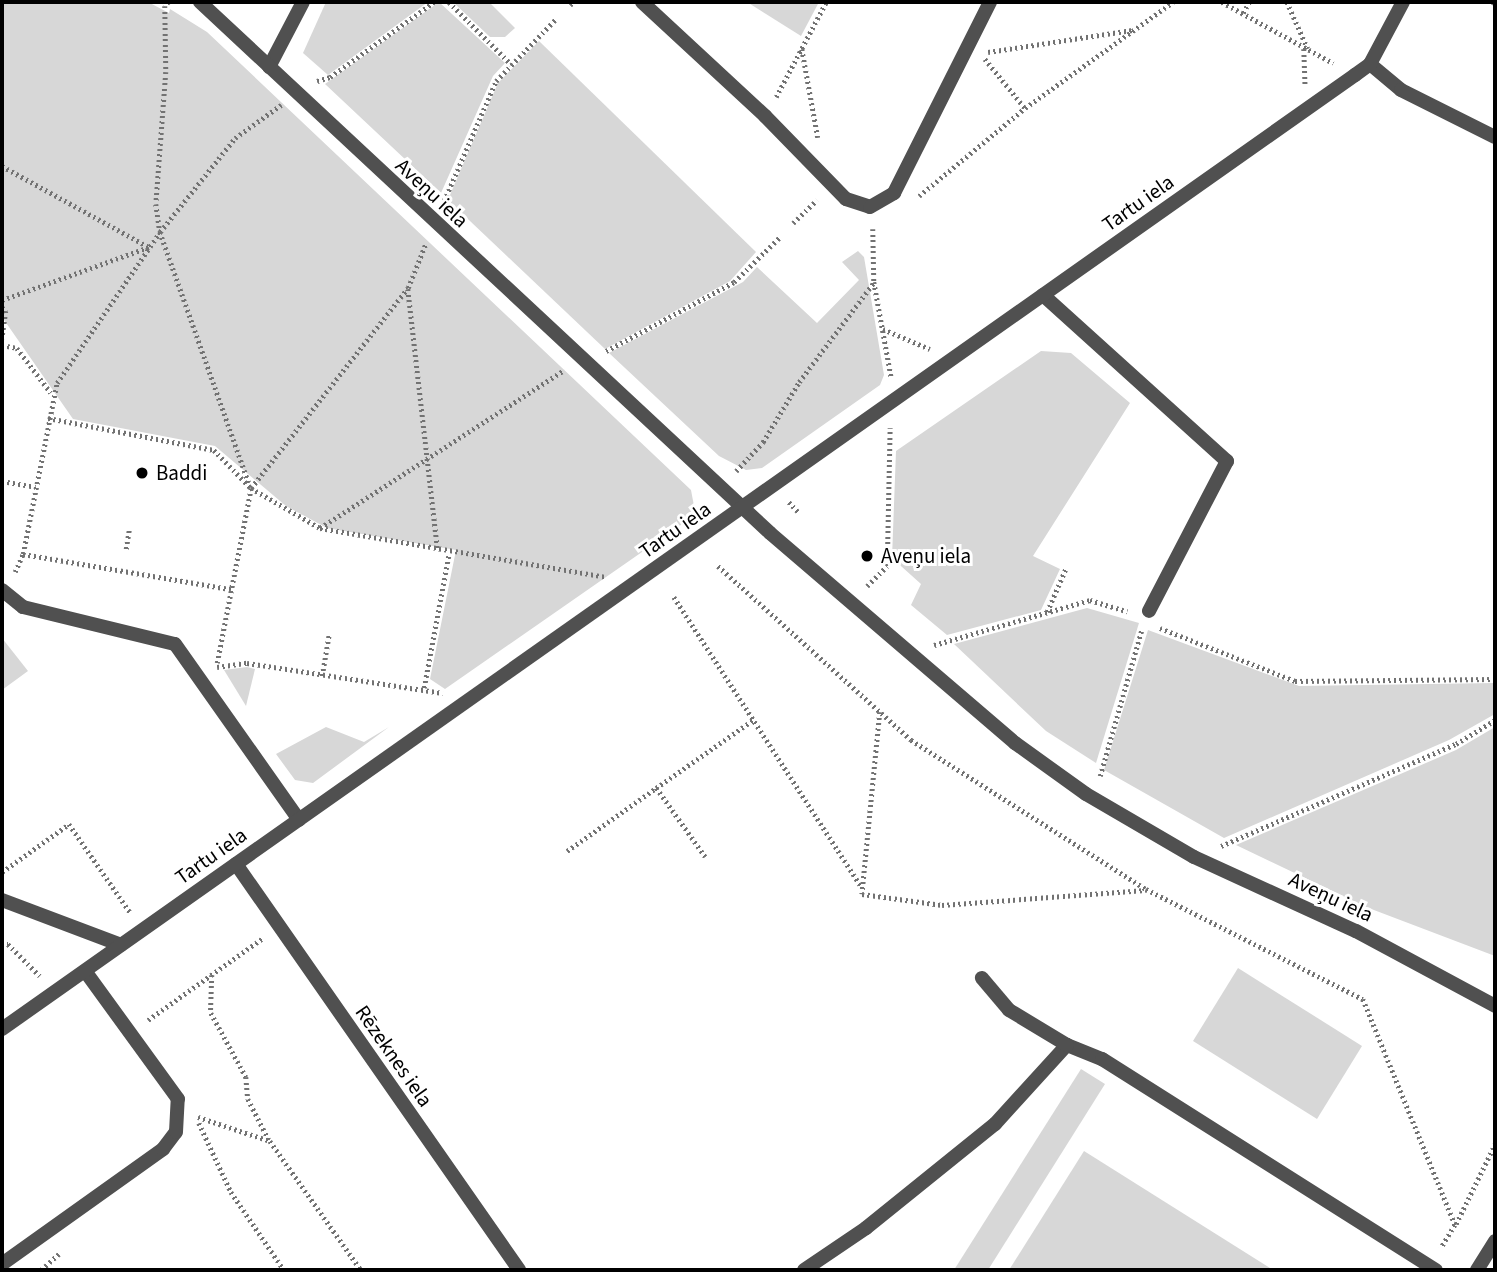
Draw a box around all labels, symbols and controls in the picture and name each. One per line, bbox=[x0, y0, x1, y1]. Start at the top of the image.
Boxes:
street label: Aveņu iela bbox=[390, 153, 474, 233]
street label: Tartu iela bbox=[1097, 169, 1179, 237]
place label: Baddi bbox=[156, 460, 207, 486]
marker: Baddi bbox=[134, 465, 150, 481]
street label: Tartu iela bbox=[634, 496, 716, 564]
place label: Aveņu iela bbox=[881, 543, 971, 569]
marker: Aveņu iela bbox=[859, 548, 875, 564]
street label: Tartu iela bbox=[170, 822, 252, 890]
street label: Aveņu iela bbox=[1285, 867, 1377, 927]
street label: Rēzeknes iela bbox=[350, 1000, 438, 1112]

